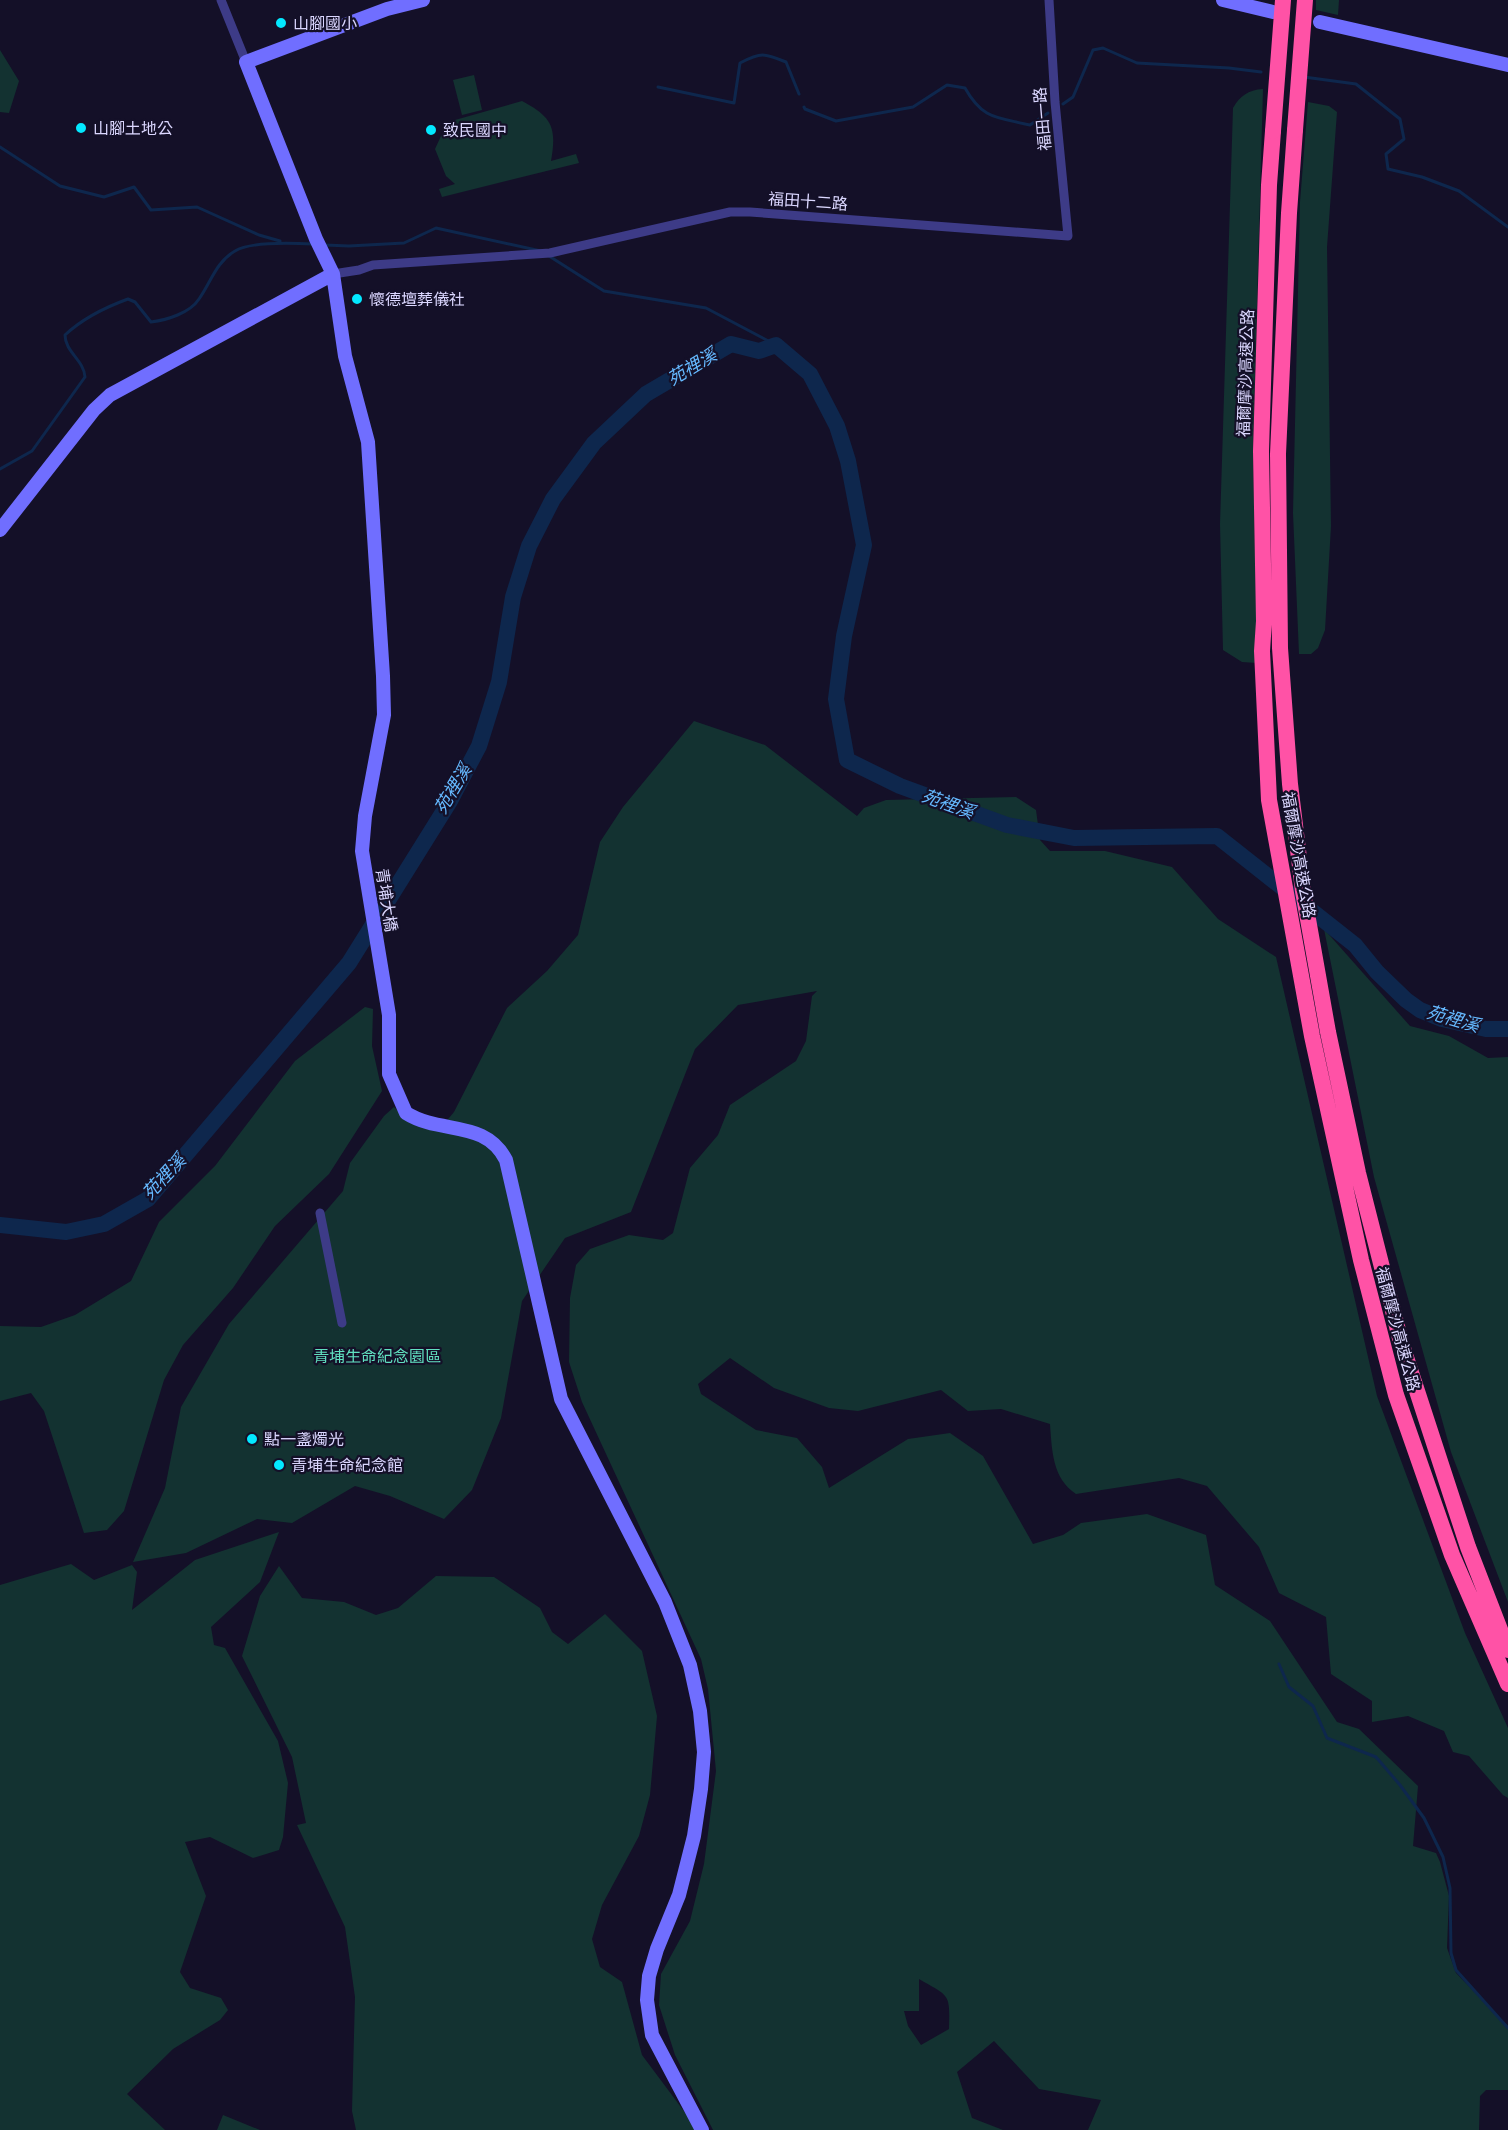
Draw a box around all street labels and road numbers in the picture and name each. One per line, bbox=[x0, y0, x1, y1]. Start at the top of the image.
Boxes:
street label: 福田一路 bbox=[1031, 86, 1054, 152]
street label: 福田十二路 bbox=[767, 190, 848, 213]
street label: 福爾摩沙高速公路 bbox=[1235, 309, 1256, 437]
street label: 福爾摩沙高速公路 bbox=[1279, 791, 1318, 920]
street label: 青埔大橋 bbox=[373, 867, 400, 933]
street label: 福爾摩沙高速公路 bbox=[1373, 1265, 1422, 1393]

